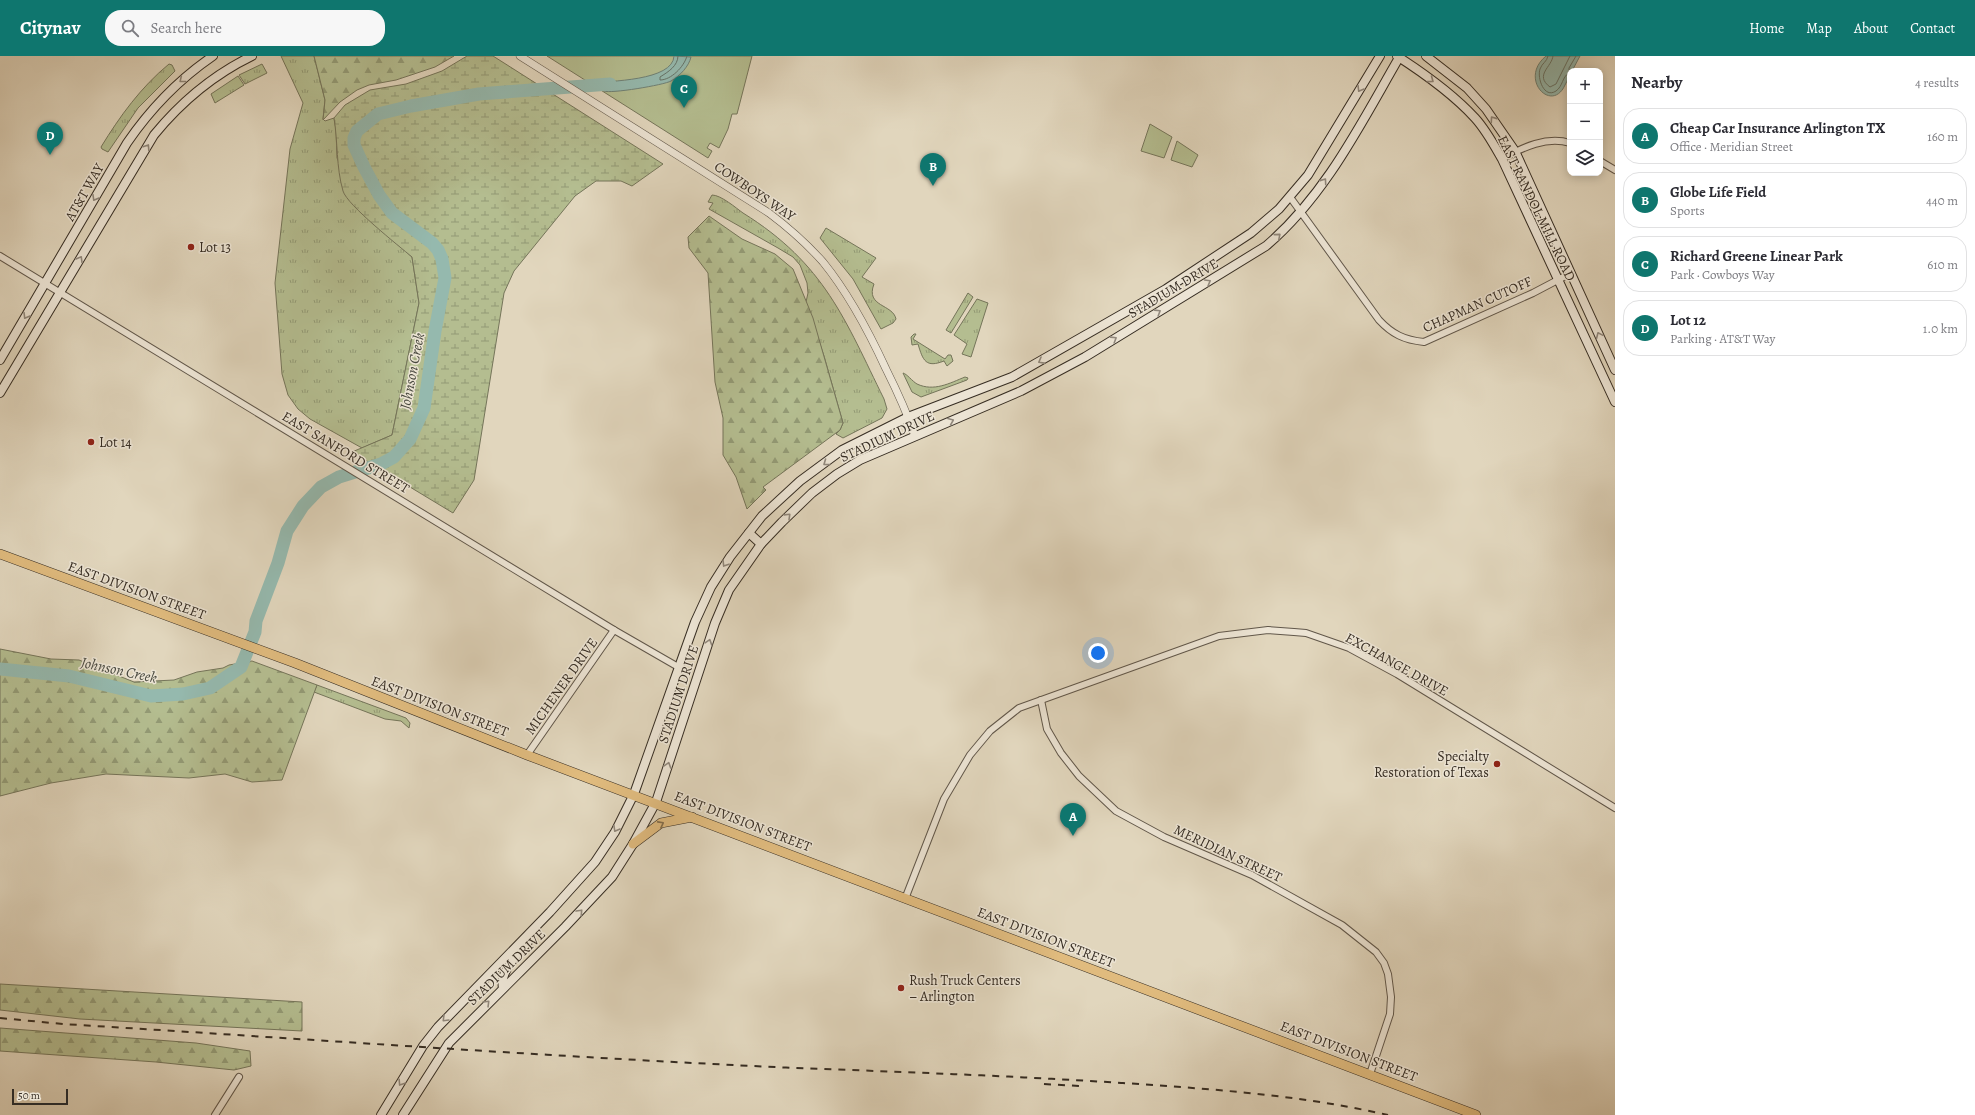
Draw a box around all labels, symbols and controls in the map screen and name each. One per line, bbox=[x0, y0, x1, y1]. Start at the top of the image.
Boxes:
search box bbox=[105, 10, 385, 46]
text: Citynav bbox=[20, 15, 81, 41]
icon: search bbox=[119, 17, 141, 39]
text: Search here bbox=[151, 18, 222, 38]
text: Home bbox=[1749, 19, 1784, 38]
text: Map bbox=[1806, 19, 1832, 38]
text: About bbox=[1854, 19, 1888, 38]
text: Contact bbox=[1910, 19, 1955, 38]
map controls bbox=[1567, 68, 1603, 176]
button: + bbox=[1567, 68, 1603, 104]
text: Nearby bbox=[1631, 71, 1682, 94]
text: 4 results bbox=[1915, 74, 1959, 91]
one-way arrow bbox=[179, 75, 186, 82]
pin: C bbox=[671, 75, 697, 108]
one-way arrow bbox=[1427, 75, 1434, 82]
one-way arrow bbox=[1358, 85, 1365, 92]
button: − bbox=[1567, 104, 1603, 140]
one-way arrow bbox=[1490, 116, 1498, 123]
text: Cheap Car Insurance Arlington TX bbox=[1670, 118, 1885, 138]
pin: D bbox=[37, 122, 63, 155]
text: A bbox=[1641, 128, 1649, 145]
text: 160 m bbox=[1927, 128, 1958, 145]
street label: EAST RANDOL MILL ROAD bbox=[1493, 132, 1580, 284]
text: Office · Meridian Street bbox=[1670, 138, 1793, 155]
button: layers bbox=[1567, 140, 1603, 176]
one-way arrow bbox=[142, 144, 150, 151]
pin: B bbox=[920, 153, 946, 186]
street label: COWBOYS WAY bbox=[710, 157, 799, 226]
street label: AT&T WAY bbox=[60, 160, 109, 225]
one-way arrow bbox=[1319, 178, 1327, 185]
text: Globe Life Field bbox=[1670, 182, 1766, 202]
text: B bbox=[1641, 192, 1649, 209]
text: 440 m bbox=[1926, 192, 1958, 209]
one-way arrow bbox=[92, 194, 99, 201]
text: Sports bbox=[1670, 202, 1705, 219]
one-way arrow bbox=[1273, 233, 1280, 240]
place label: Lot 13 bbox=[199, 238, 231, 257]
marker: Lot 13 bbox=[186, 242, 196, 252]
text: Richard Greene Linear Park bbox=[1670, 246, 1843, 266]
street label: STADIUM DRIVE bbox=[1125, 254, 1222, 323]
one-way arrow bbox=[76, 256, 83, 263]
text: C bbox=[1641, 256, 1649, 273]
text: 610 m bbox=[1927, 256, 1958, 273]
text: Park · Cowboys Way bbox=[1670, 266, 1775, 283]
street label: CHAPMAN CUTOFF bbox=[1420, 272, 1535, 337]
one-way arrow bbox=[1204, 280, 1211, 287]
one-way arrow bbox=[1154, 309, 1161, 316]
text: Lot 12 bbox=[1670, 310, 1706, 330]
one-way arrow bbox=[23, 312, 30, 319]
text: D bbox=[1640, 320, 1650, 337]
text: 1.0 km bbox=[1923, 320, 1958, 337]
text: Parking · AT&T Way bbox=[1670, 330, 1775, 347]
water label: Johnson Creek bbox=[395, 331, 429, 412]
one-way arrow bbox=[1595, 331, 1603, 338]
one-way arrow bbox=[1110, 337, 1117, 344]
one-way arrow bbox=[1038, 356, 1045, 363]
street label: STADIUM DRIVE bbox=[837, 406, 938, 467]
street label: EAST SANFORD STREET bbox=[278, 407, 413, 498]
one-way arrow bbox=[946, 418, 954, 426]
place label: Lot 14 bbox=[99, 433, 132, 452]
marker: Lot 14 bbox=[86, 437, 96, 447]
one-way arrow bbox=[823, 458, 830, 465]
one-way arrow bbox=[783, 513, 791, 521]
street label: EAST DIVISION STREET bbox=[65, 557, 209, 624]
one-way arrow bbox=[723, 560, 730, 567]
street label: EXCHANGE DRIVE bbox=[1342, 628, 1452, 701]
street label: MICHENER DRIVE bbox=[521, 634, 602, 739]
one-way arrow bbox=[704, 638, 713, 645]
street label: STADIUM DRIVE bbox=[654, 643, 703, 746]
your location bbox=[1088, 643, 1108, 663]
water label: Johnson Creek bbox=[78, 652, 159, 688]
street label: EAST DIVISION STREET bbox=[368, 672, 512, 742]
place label: Specialty Restoration of Texas bbox=[1374, 747, 1490, 782]
marker: Specialty Restoration of Texas bbox=[1492, 759, 1502, 769]
one-way arrow bbox=[664, 762, 672, 769]
street label: EAST DIVISION STREET bbox=[671, 787, 815, 857]
pin: A bbox=[1060, 803, 1086, 836]
street label: MERIDIAN STREET bbox=[1171, 820, 1285, 887]
one-way arrow bbox=[657, 821, 664, 829]
one-way arrow bbox=[614, 825, 621, 832]
street label: EAST DIVISION STREET bbox=[974, 903, 1118, 973]
one-way arrow bbox=[575, 909, 582, 916]
street label: STADIUM DRIVE bbox=[463, 925, 550, 1010]
place label: Rush Truck Centers – Arlington bbox=[909, 971, 1021, 1006]
marker: Rush Truck Centers – Arlington bbox=[896, 983, 906, 993]
one-way arrow bbox=[483, 1000, 490, 1008]
one-way arrow bbox=[443, 1014, 450, 1022]
street label: EAST DIVISION STREET bbox=[1277, 1017, 1421, 1087]
one-way arrow bbox=[398, 1079, 405, 1086]
scale bar bbox=[12, 1087, 68, 1106]
text: 50 m bbox=[18, 1088, 40, 1103]

